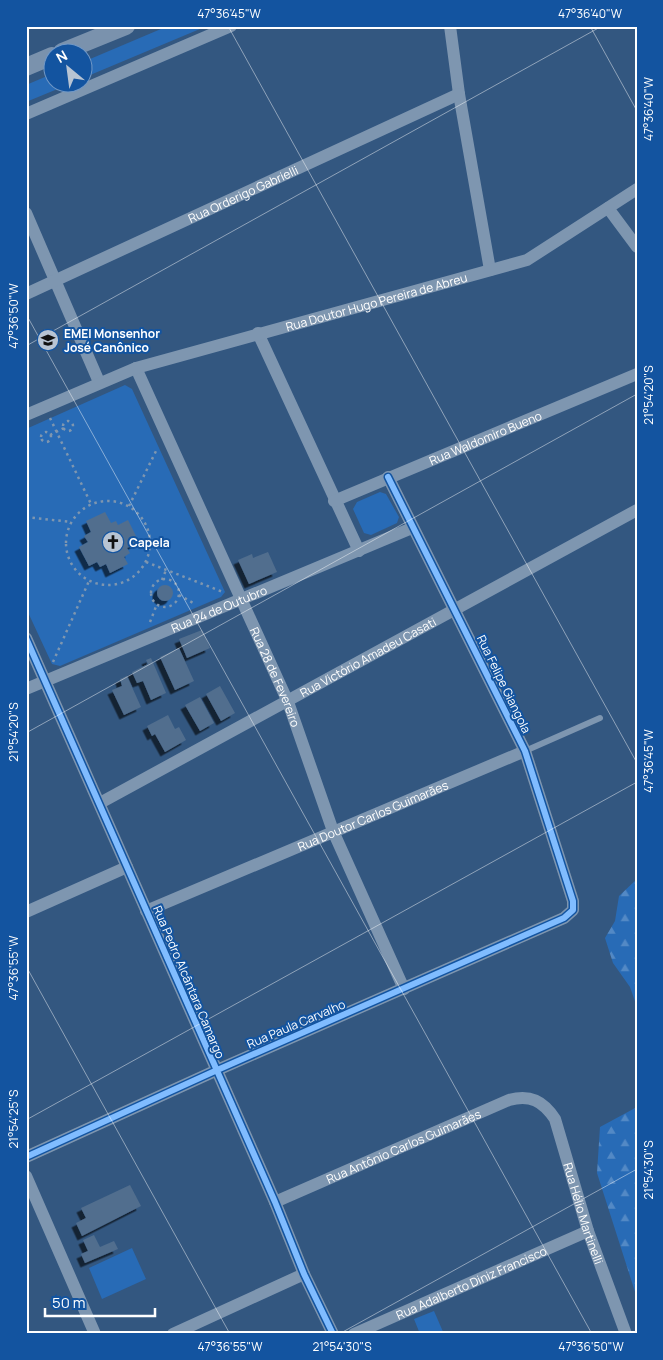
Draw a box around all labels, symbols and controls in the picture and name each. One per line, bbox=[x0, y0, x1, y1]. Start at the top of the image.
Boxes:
text: 47°36'45"W bbox=[197, 5, 262, 22]
text: 47°36'40"W bbox=[558, 5, 623, 22]
north arrow bbox=[42, 42, 92, 92]
text: N bbox=[52, 45, 70, 67]
text: 47°36'40"W bbox=[640, 76, 657, 141]
street label: Rua Orderigo Gabrielli bbox=[185, 161, 301, 227]
street label: Rua Doutor Hugo Pereira de Abreu bbox=[284, 268, 469, 335]
text: 47°36'50"W bbox=[5, 283, 22, 349]
place label: EMEI Monsenhor José Canônico bbox=[64, 325, 160, 356]
school or university icon: EMEI Monsenhor José Canônico bbox=[36, 328, 60, 352]
text: 21°54'20"S bbox=[640, 365, 657, 425]
street label: Rua Waldomiro Bueno bbox=[426, 406, 544, 469]
church icon: Capela bbox=[101, 530, 125, 554]
place label: Capela bbox=[129, 534, 170, 551]
street label: Rua 24 de Outubro bbox=[168, 581, 270, 636]
street label: Rua Victório Amadeu Casati bbox=[297, 613, 439, 701]
street label: Rua 28 de Fevereiro bbox=[246, 624, 305, 729]
street label: Rua Felipe Giangola bbox=[473, 632, 535, 736]
text: 21°54'20"S bbox=[5, 702, 22, 762]
text: 47°36'45"W bbox=[640, 728, 657, 793]
street label: Rua Doutor Carlos Guimarães bbox=[295, 776, 451, 855]
street label: Rua Pedro Alcântara Camargo bbox=[149, 903, 229, 1061]
text: 47°36'55"W bbox=[5, 935, 22, 1000]
street label: Rua Paula Carvalho bbox=[244, 996, 348, 1052]
text: 21°54'25"S bbox=[5, 1090, 22, 1149]
street label: Rua Antônio Carlos Guimarães bbox=[323, 1105, 483, 1187]
text: 21°54'30"S bbox=[640, 1140, 657, 1200]
street label: Rua Hélio Martinelli bbox=[560, 1161, 608, 1266]
street label: Rua Adalberto Diniz Francisco bbox=[393, 1242, 549, 1323]
scale bar bbox=[45, 1285, 155, 1317]
text: 50 m bbox=[52, 1292, 86, 1313]
text: 47°36'55"W bbox=[198, 1338, 263, 1355]
text: 21°54'30"S bbox=[312, 1338, 372, 1355]
text: 47°36'50"W bbox=[558, 1338, 624, 1355]

